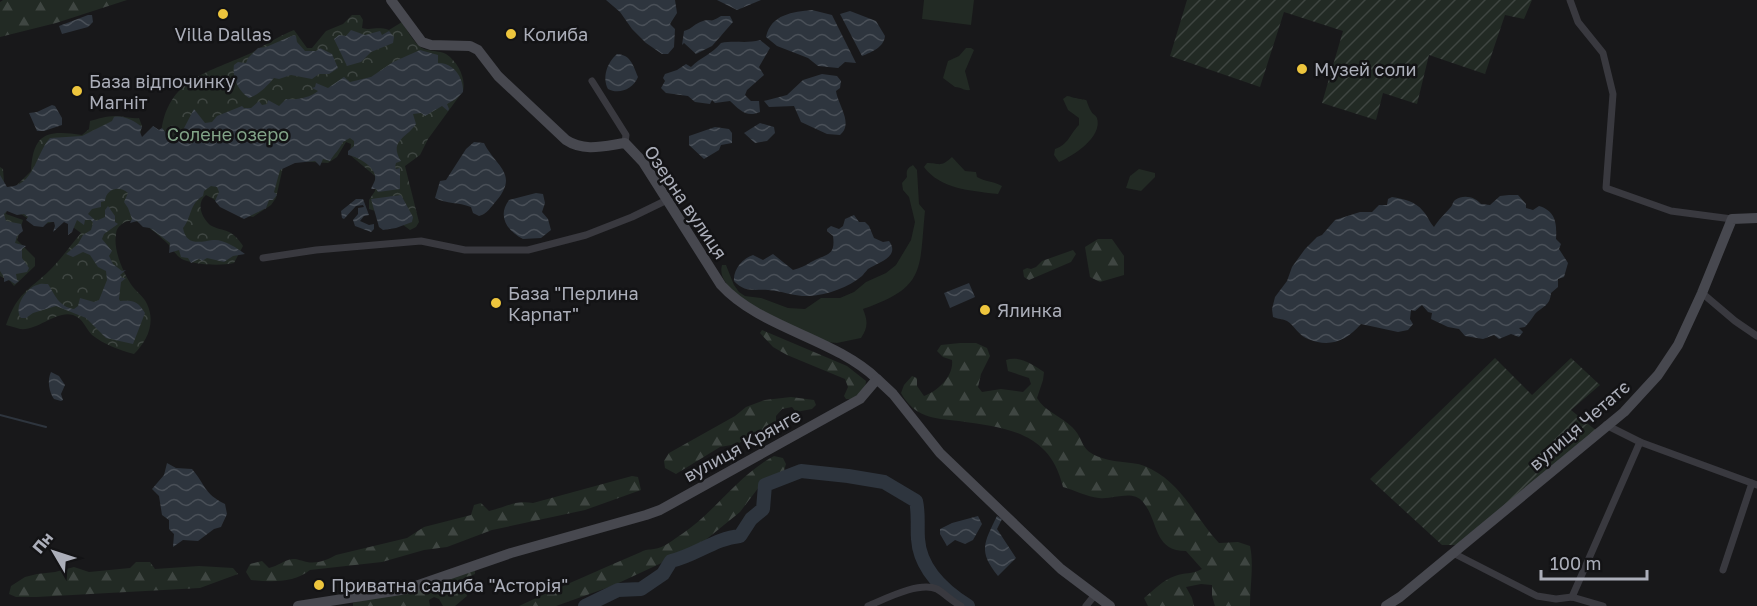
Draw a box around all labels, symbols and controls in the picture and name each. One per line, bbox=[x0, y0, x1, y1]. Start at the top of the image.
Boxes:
marker: Villa Dallas bbox=[216, 7, 230, 21]
place label: Villa Dallas bbox=[174, 23, 272, 45]
place label: Колиба bbox=[523, 23, 588, 45]
marker: Колиба bbox=[504, 27, 518, 41]
place label: Музей соли bbox=[1314, 58, 1417, 80]
marker: Музей соли bbox=[1295, 62, 1309, 76]
place label: База відпочинку Магніт bbox=[89, 70, 235, 113]
marker: База відпочинку Магніт bbox=[70, 84, 84, 98]
park label: Солене озеро bbox=[167, 123, 289, 145]
street label: Озерна вулиця bbox=[640, 141, 732, 263]
place label: База "Перлина Карпат" bbox=[508, 282, 639, 325]
marker: База "Перлина Карпат" bbox=[489, 296, 503, 310]
place label: Ялинка bbox=[997, 299, 1062, 321]
marker: Ялинка bbox=[978, 303, 992, 317]
street label: вулиця Четатє bbox=[1524, 375, 1634, 475]
street label: вулиця Крянге bbox=[680, 404, 804, 486]
north arrow bbox=[24, 522, 84, 582]
text: Пн bbox=[28, 528, 57, 557]
scale bar bbox=[1541, 543, 1648, 581]
text: 100 m bbox=[1550, 552, 1601, 574]
place label: Приватна садиба "Асторія" bbox=[331, 574, 568, 596]
marker: Приватна садиба "Асторія" bbox=[312, 578, 326, 592]

